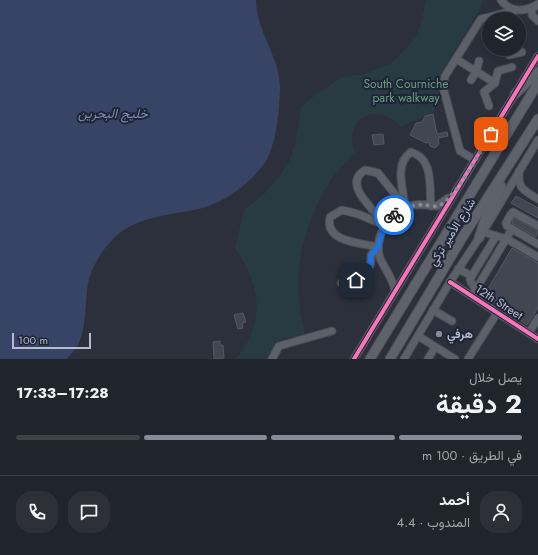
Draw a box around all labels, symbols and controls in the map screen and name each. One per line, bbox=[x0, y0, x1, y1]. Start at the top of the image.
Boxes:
map controls bbox=[482, 12, 526, 56]
button: layers bbox=[482, 12, 526, 56]
park label: South Courniche park walkway bbox=[363, 75, 449, 107]
water label: خليج البحرين bbox=[78, 104, 149, 123]
pin bbox=[474, 117, 508, 151]
icon: bag bbox=[480, 123, 502, 145]
courier bbox=[374, 195, 414, 235]
street label: شارع الأمير تركي bbox=[424, 195, 481, 270]
icon: bike bbox=[383, 204, 405, 226]
pin bbox=[339, 263, 373, 297]
icon: home bbox=[345, 269, 367, 291]
street label: 12th Street bbox=[472, 280, 526, 324]
place label: هرفي bbox=[447, 325, 473, 344]
marker: هرفي bbox=[434, 329, 444, 339]
scale bar bbox=[12, 331, 91, 350]
text: 100 m bbox=[18, 332, 48, 348]
text: يصل خلال bbox=[469, 368, 522, 387]
text: 17:28–17:33 bbox=[16, 382, 109, 404]
text: 2 دقيقة bbox=[436, 385, 522, 423]
text: في الطريق · 100 m bbox=[422, 446, 522, 465]
text: أحمد bbox=[439, 489, 470, 511]
button: phone bbox=[16, 491, 58, 533]
button: chat bbox=[68, 491, 110, 533]
button: person bbox=[480, 491, 522, 533]
text: المندوب · 4.4 bbox=[397, 513, 470, 532]

